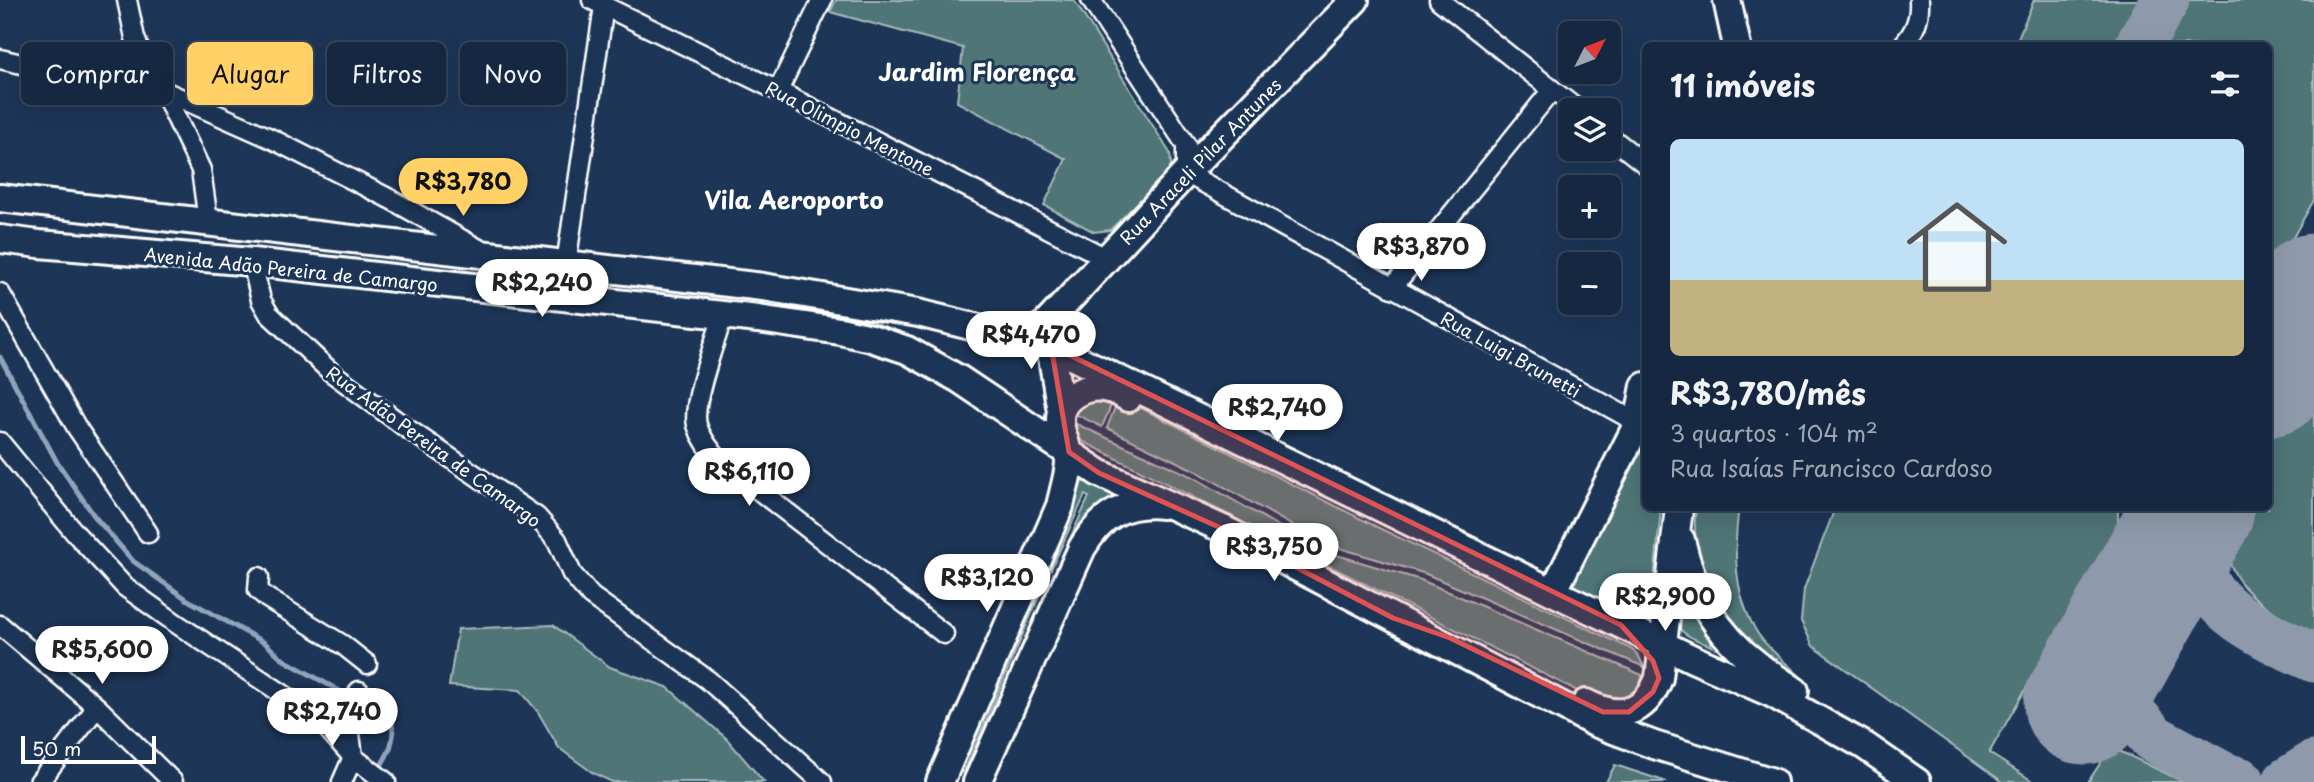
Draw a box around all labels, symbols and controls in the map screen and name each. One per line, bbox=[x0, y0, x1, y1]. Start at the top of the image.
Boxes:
north arrow bbox=[1558, 21, 1620, 84]
map controls bbox=[1558, 21, 1621, 315]
chip: Comprar bbox=[21, 42, 173, 105]
chip: Alugar bbox=[187, 42, 313, 105]
chip: Filtros bbox=[327, 42, 446, 105]
chip: Novo bbox=[460, 42, 566, 105]
district label: Jardim Florença bbox=[878, 53, 1077, 89]
text: 11 imóveis bbox=[1670, 62, 1815, 107]
icon: filters bbox=[2206, 65, 2244, 103]
street label: Rua Araceli Pilar Antunes bbox=[1113, 71, 1287, 251]
street label: Rua Olimpio Mentone bbox=[761, 74, 939, 182]
button: layers bbox=[1558, 98, 1621, 161]
pin: R$3,780 bbox=[398, 158, 528, 218]
text: R$3,780 bbox=[415, 163, 511, 198]
button: + bbox=[1558, 175, 1621, 238]
district label: Vila Aeroporto bbox=[704, 181, 884, 217]
icon: home bbox=[1894, 184, 2020, 310]
pin: R$3,870 bbox=[1356, 224, 1486, 283]
text: R$3,870 bbox=[1373, 228, 1469, 263]
street label: Avenida Adão Pereira de Camargo bbox=[143, 240, 439, 298]
button: − bbox=[1558, 252, 1621, 315]
pin: R$2,240 bbox=[477, 260, 607, 319]
text: R$2,240 bbox=[491, 264, 593, 299]
street label: Rua Luigi Brunetti bbox=[1436, 304, 1586, 404]
pin: R$4,470 bbox=[966, 312, 1096, 371]
text: R$4,470 bbox=[982, 316, 1080, 351]
street label: Rua Adão Pereira de Camargo bbox=[321, 359, 547, 533]
text: R$3,780/mês bbox=[1670, 370, 1866, 415]
pin: R$2,740 bbox=[1212, 384, 1342, 444]
text: R$2,740 bbox=[1228, 389, 1326, 424]
text: 3 quartos · 104 m² bbox=[1670, 415, 1878, 450]
pin: R$6,110 bbox=[684, 448, 814, 508]
text: Rua Isaías Francisco Cardoso bbox=[1670, 450, 1993, 485]
text: R$6,110 bbox=[704, 453, 794, 488]
pin: R$3,750 bbox=[1209, 524, 1339, 583]
text: R$3,750 bbox=[1226, 528, 1322, 563]
pin: R$3,120 bbox=[922, 554, 1052, 614]
text: R$3,120 bbox=[940, 559, 1034, 594]
pin: R$2,900 bbox=[1600, 574, 1730, 633]
text: R$2,900 bbox=[1615, 578, 1715, 613]
pin: R$5,600 bbox=[37, 626, 167, 686]
text: R$5,600 bbox=[51, 631, 153, 666]
pin: R$2,740 bbox=[267, 688, 397, 748]
text: R$2,740 bbox=[283, 693, 381, 728]
scale bar bbox=[21, 733, 156, 765]
text: 50 m bbox=[32, 734, 81, 762]

